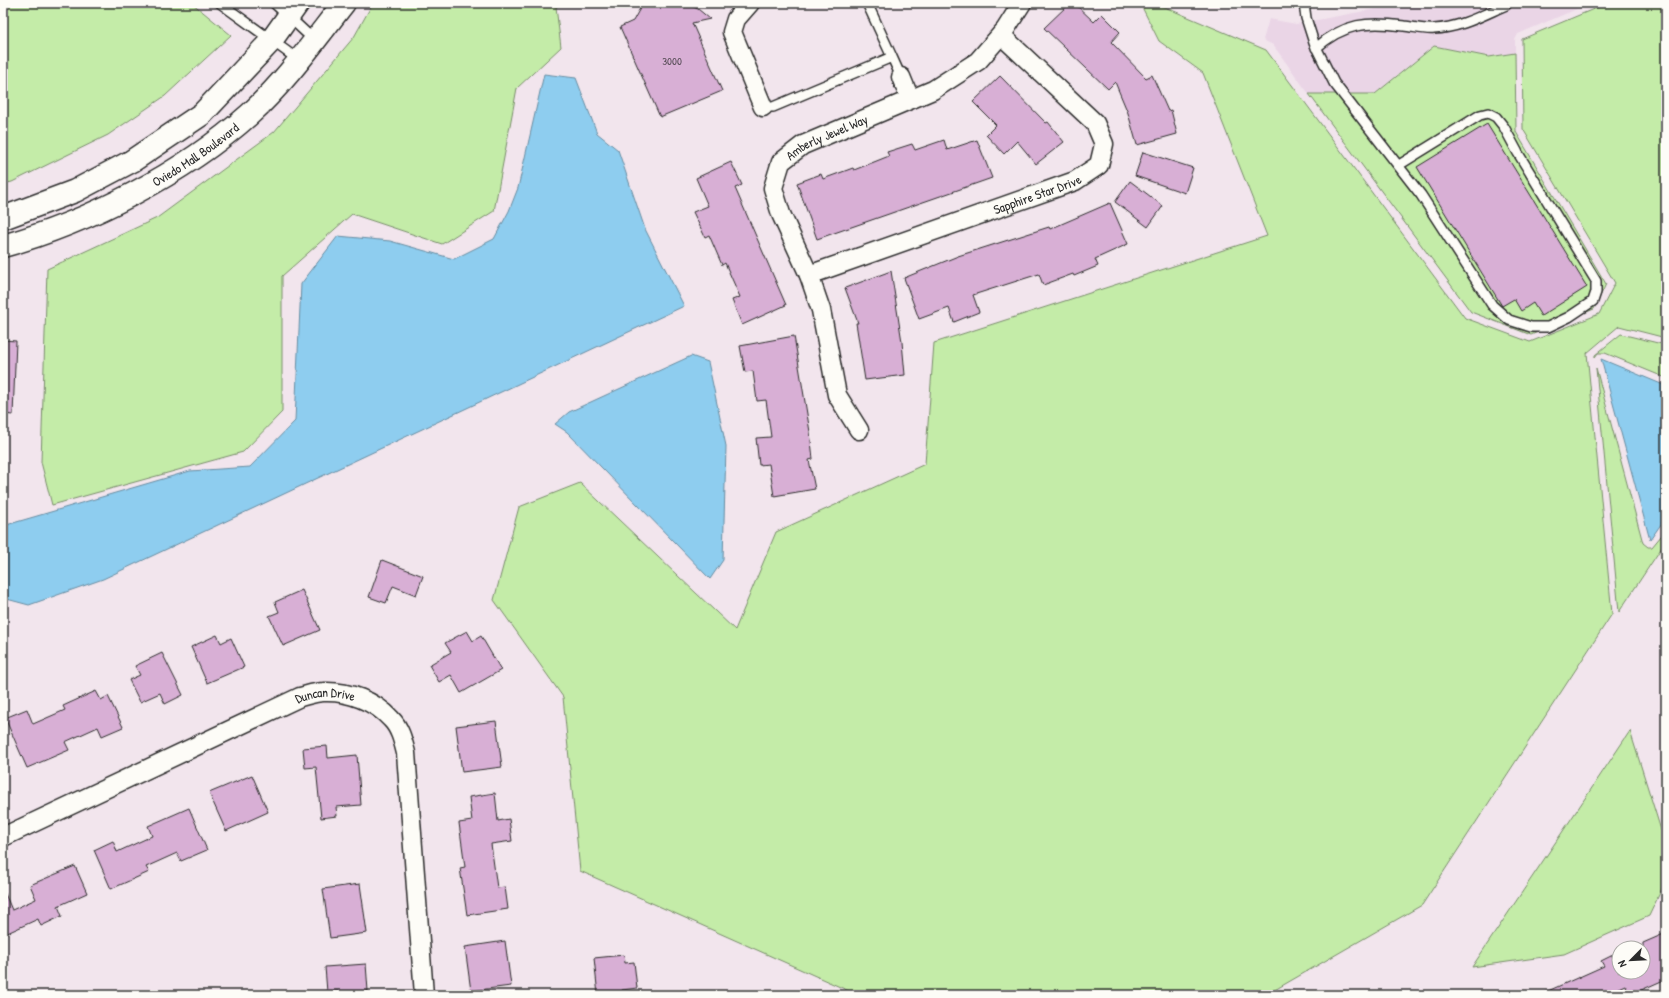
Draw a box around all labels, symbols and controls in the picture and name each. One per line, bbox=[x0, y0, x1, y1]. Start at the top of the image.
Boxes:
house number: 3000 bbox=[662, 54, 682, 68]
street label: Amberly Jewel Way bbox=[782, 109, 871, 164]
street label: Oviedo Mall Boulevard bbox=[149, 118, 243, 191]
street label: Sapphire Star Drive bbox=[991, 170, 1085, 218]
street label: Duncan Drive bbox=[292, 683, 358, 707]
north arrow bbox=[1611, 940, 1651, 980]
text: N bbox=[1614, 958, 1629, 970]

